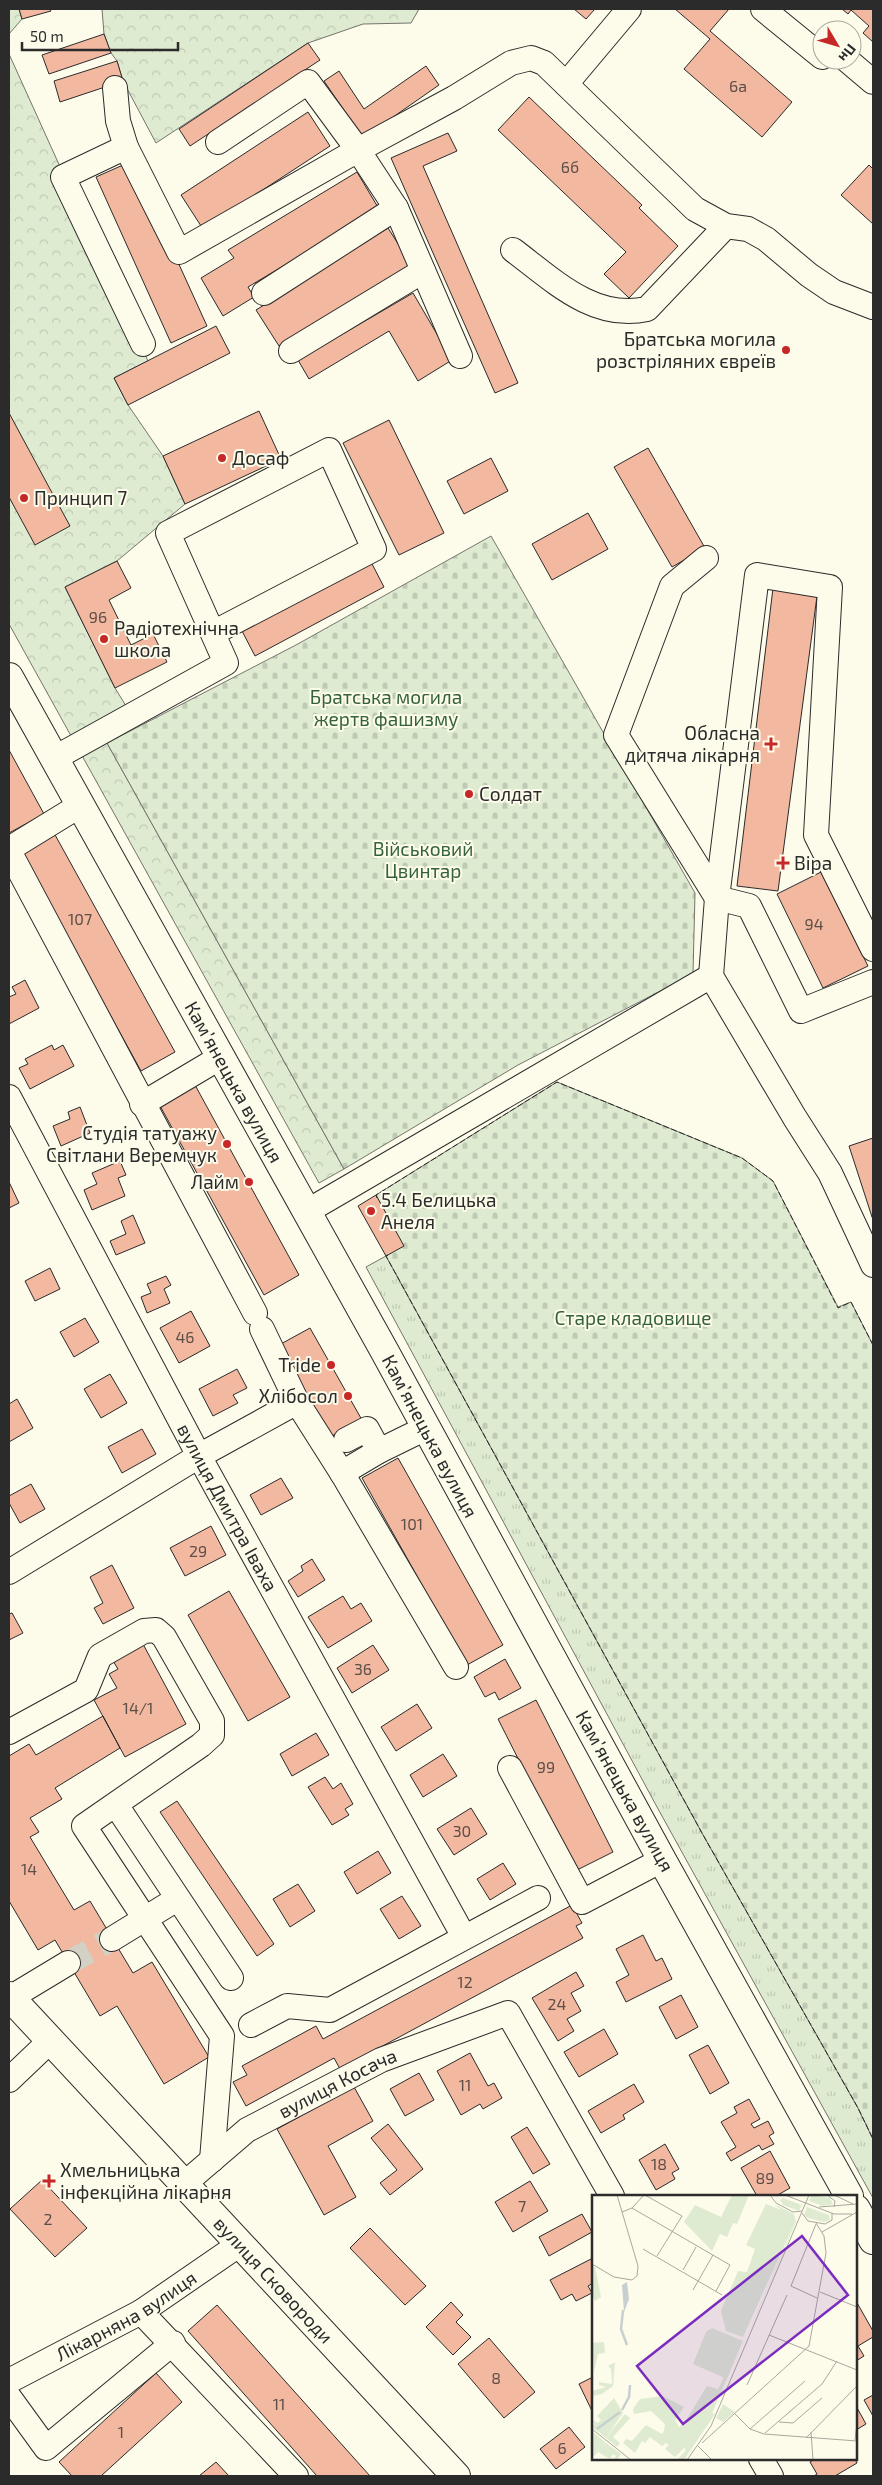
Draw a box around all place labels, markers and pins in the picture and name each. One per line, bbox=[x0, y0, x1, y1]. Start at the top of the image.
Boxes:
place label: Братська могила розстріляних євреїв bbox=[596, 327, 776, 372]
marker: Братська могила розстріляних євреїв bbox=[780, 344, 792, 356]
place label: Досаф bbox=[232, 446, 290, 469]
marker: Досаф bbox=[216, 452, 228, 464]
place label: Принцип 7 bbox=[34, 486, 128, 509]
marker: Принцип 7 bbox=[18, 492, 30, 504]
place label: Радіотехнічна школа bbox=[114, 616, 239, 661]
marker: Радіотехнічна школа bbox=[98, 633, 110, 645]
place label: Обласна дитяча лікарня bbox=[625, 721, 760, 766]
marker: Обласна дитяча лікарня bbox=[764, 737, 778, 751]
place label: Солдат bbox=[479, 782, 542, 805]
marker: Солдат bbox=[463, 788, 475, 800]
place label: Віра bbox=[794, 851, 832, 874]
marker: Віра bbox=[776, 856, 790, 870]
place label: Студія татуажу Світлани Веремчук bbox=[46, 1121, 217, 1167]
marker: Студія татуажу Світлани Веремчук bbox=[221, 1138, 233, 1150]
place label: Лайм bbox=[191, 1170, 239, 1193]
marker: Лайм bbox=[243, 1176, 255, 1188]
place label: 5.4 Белицька Анеля bbox=[381, 1188, 497, 1233]
marker: 5.4 Белицька Анеля bbox=[365, 1205, 377, 1217]
place label: Tride bbox=[278, 1353, 321, 1376]
marker: Tride bbox=[325, 1359, 337, 1371]
place label: Хлібосол bbox=[259, 1384, 338, 1407]
marker: Хлібосол bbox=[342, 1390, 354, 1402]
place label: Хмельницька інфекційна лікарня bbox=[60, 2158, 232, 2203]
marker: Хмельницька інфекційна лікарня bbox=[42, 2174, 56, 2188]

